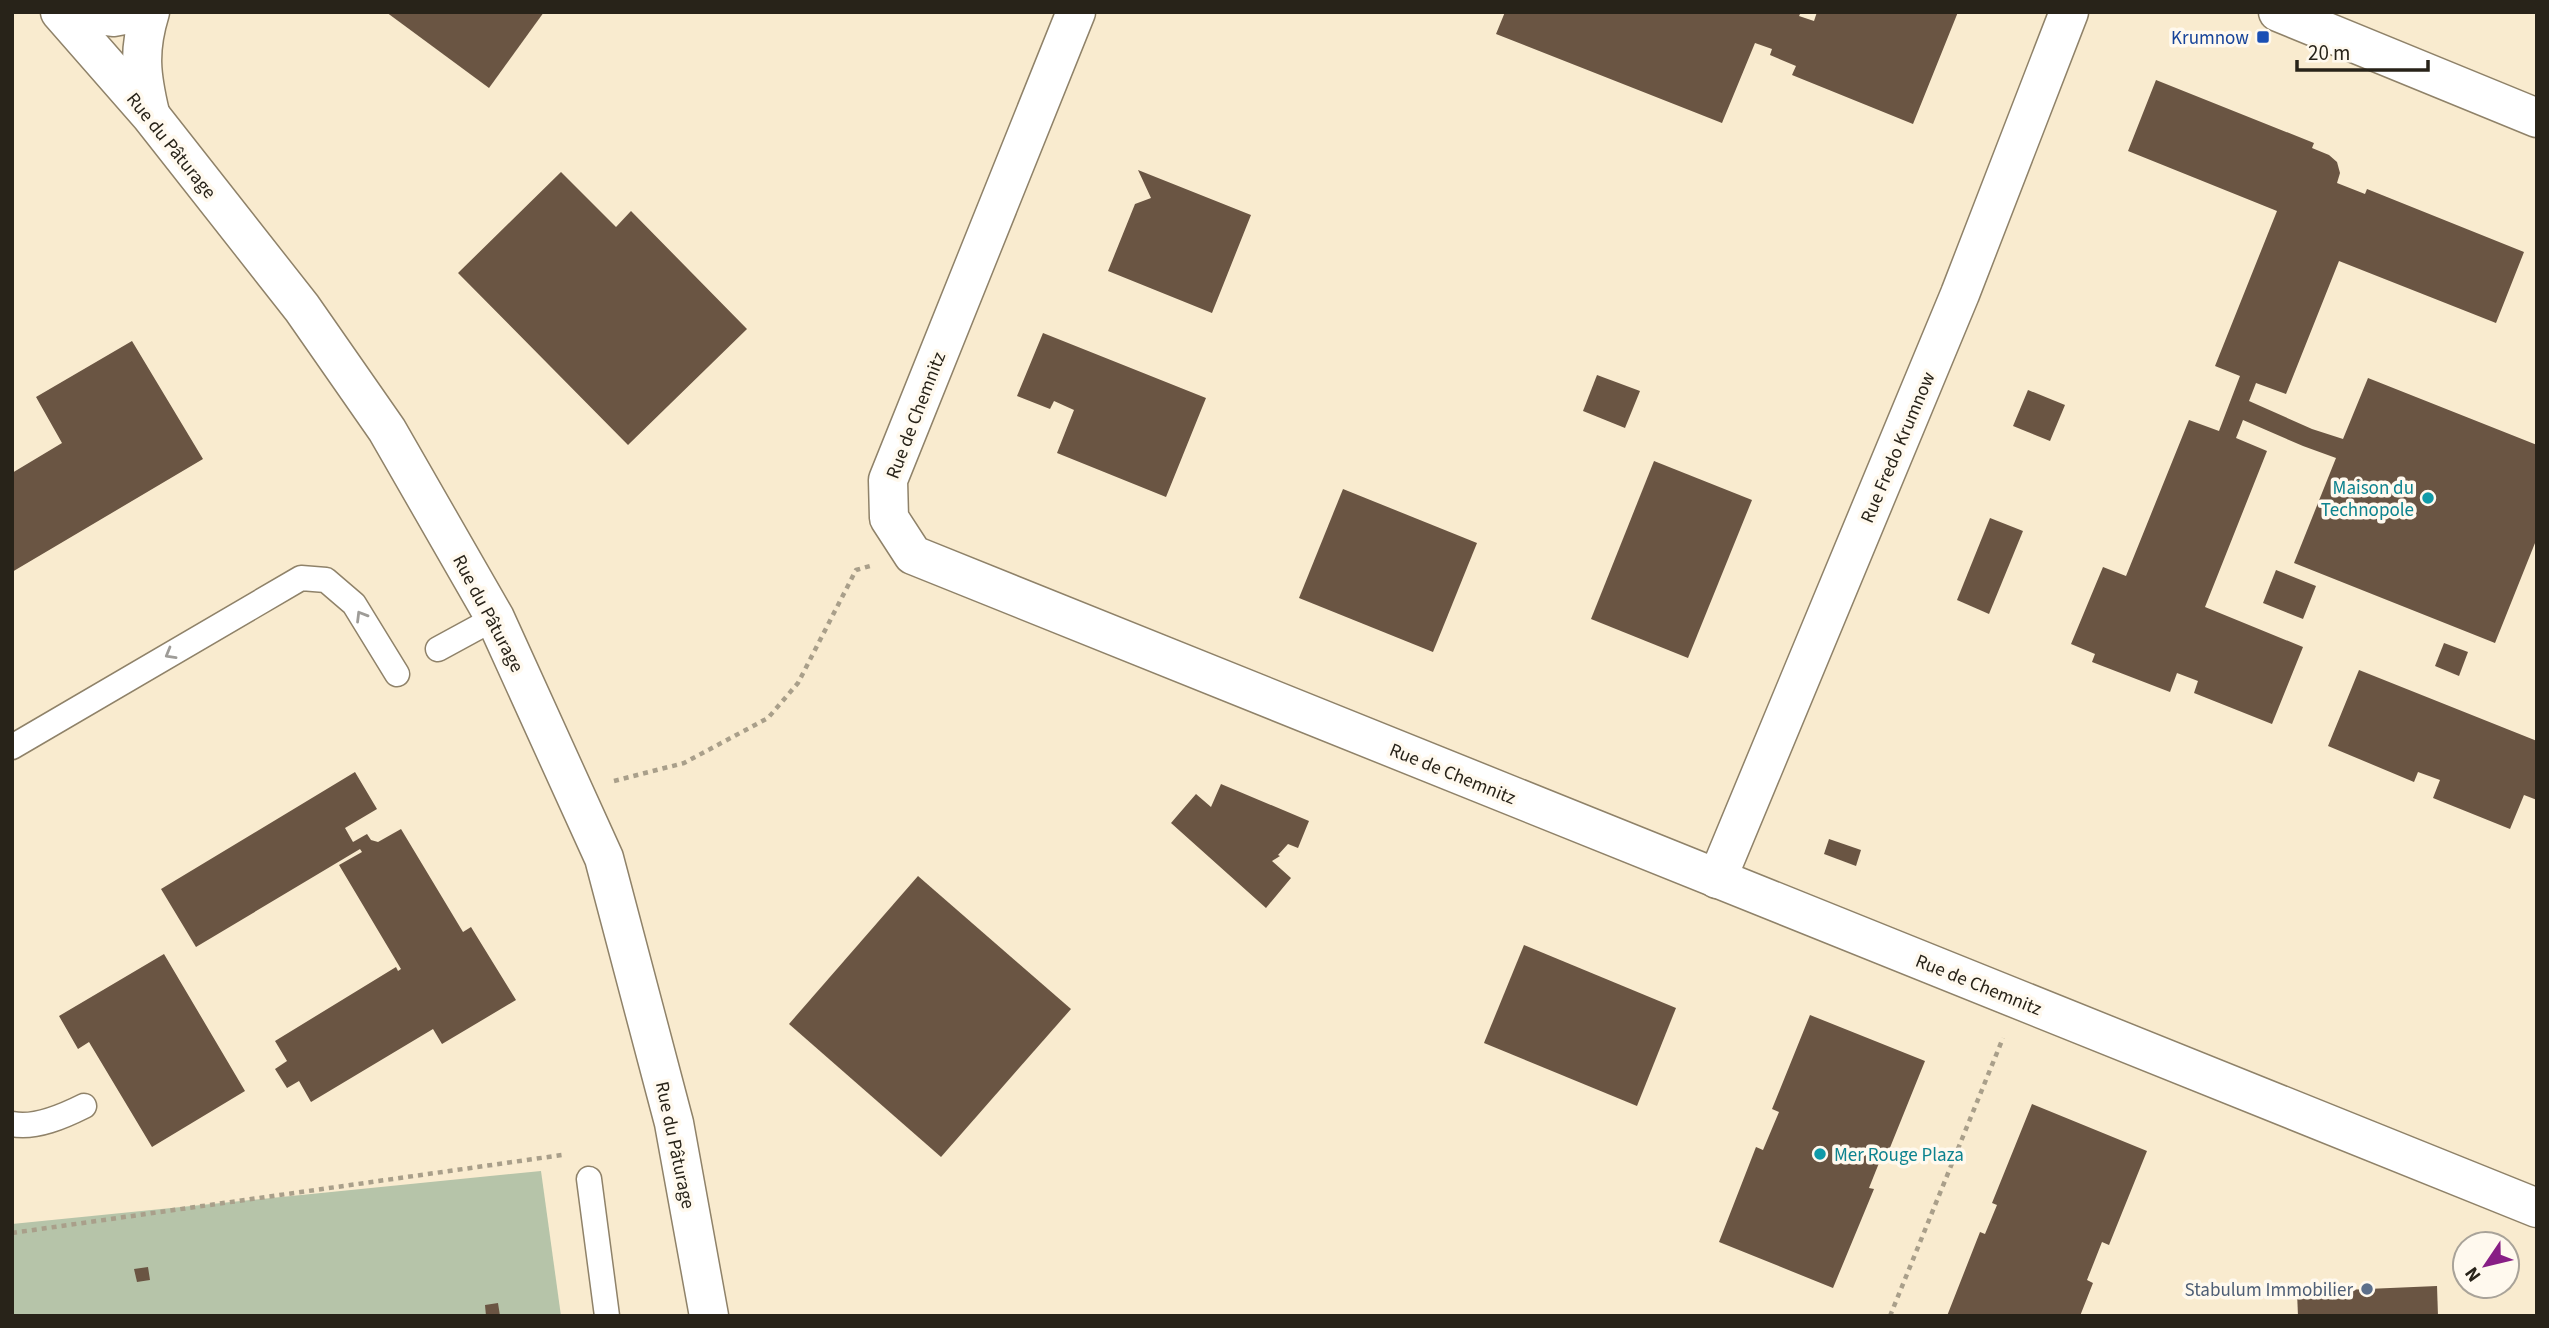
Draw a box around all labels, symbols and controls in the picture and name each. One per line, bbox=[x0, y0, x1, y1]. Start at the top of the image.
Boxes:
place label: Krumnow bbox=[2171, 25, 2249, 52]
scale bar bbox=[2297, 28, 2428, 72]
marker: Krumnow bbox=[2255, 29, 2271, 45]
text: 20 m bbox=[2308, 38, 2350, 68]
street label: Rue du Pâturage bbox=[120, 87, 222, 205]
street label: Rue de Chemnitz bbox=[880, 348, 953, 483]
street label: Rue Fredo Krumnow bbox=[1854, 368, 1943, 527]
place label: Maison du Technopole bbox=[2321, 475, 2414, 524]
marker: Maison du Technopole bbox=[2420, 490, 2436, 506]
street label: Rue du Pâturage bbox=[445, 550, 530, 677]
one-way arrow bbox=[357, 610, 370, 623]
one-way arrow bbox=[165, 646, 178, 659]
street label: Rue de Chemnitz bbox=[1385, 737, 1520, 812]
street label: Rue de Chemnitz bbox=[1911, 948, 2046, 1023]
street label: Rue du Pâturage bbox=[648, 1079, 701, 1211]
place label: Mer Rouge Plaza bbox=[1834, 1142, 1964, 1169]
marker: Mer Rouge Plaza bbox=[1812, 1146, 1828, 1162]
north arrow bbox=[2451, 1230, 2521, 1300]
text: N bbox=[2459, 1261, 2488, 1287]
place label: Stabulum Immobilier bbox=[2185, 1277, 2353, 1304]
marker: Stabulum Immobilier bbox=[2359, 1281, 2375, 1297]

